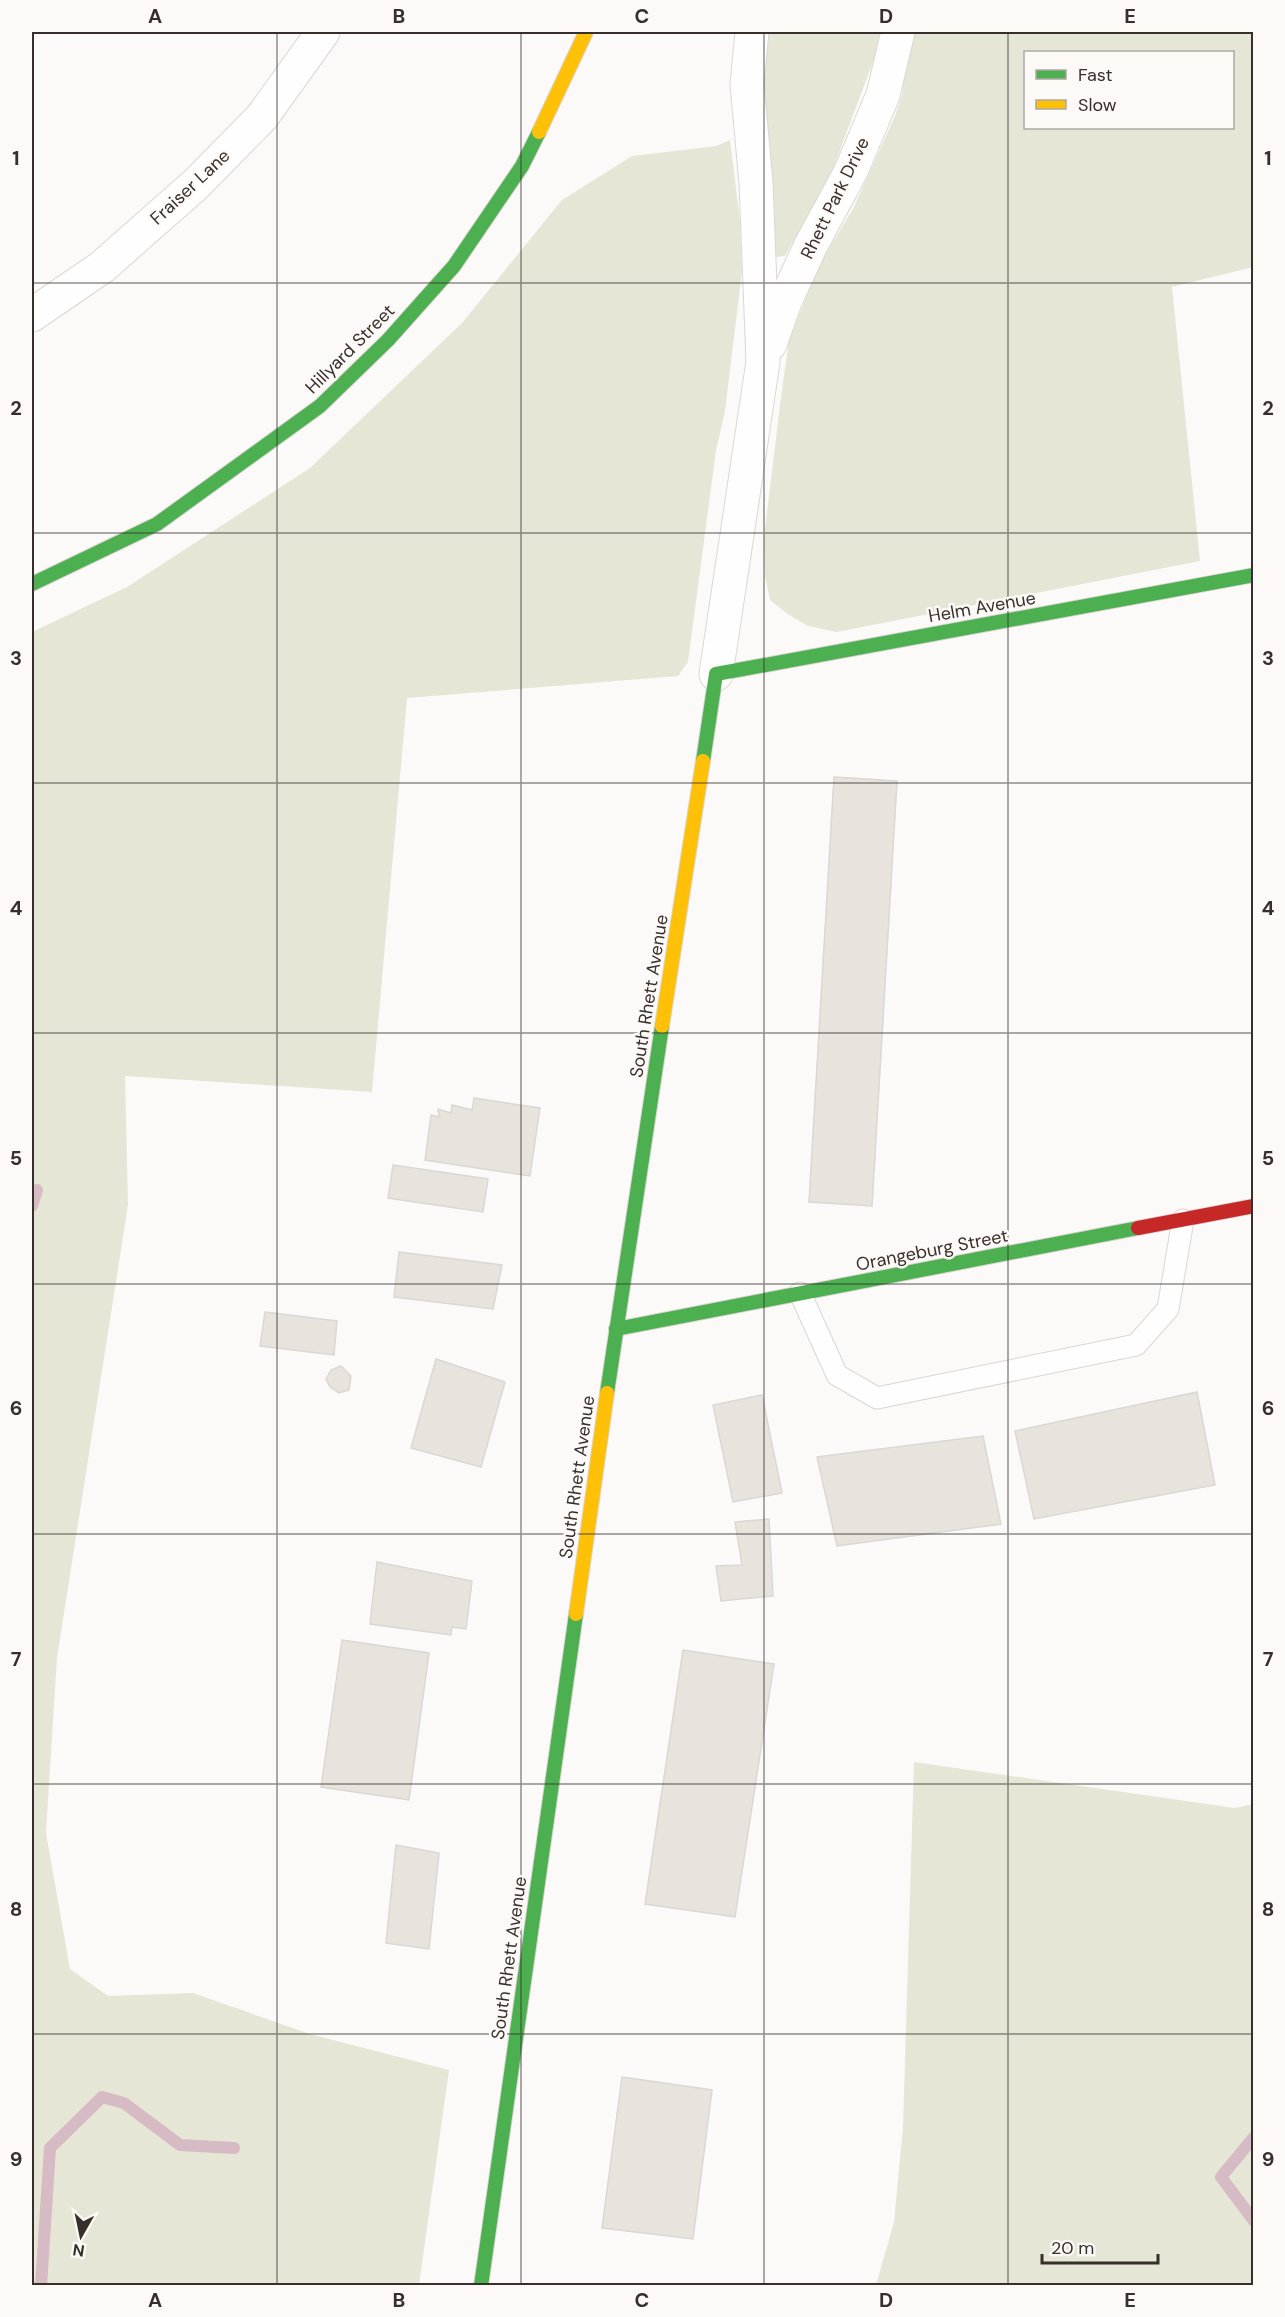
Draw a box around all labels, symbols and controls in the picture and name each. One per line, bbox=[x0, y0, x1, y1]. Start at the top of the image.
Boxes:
text: A bbox=[148, 3, 162, 29]
text: B bbox=[393, 3, 405, 29]
text: C bbox=[635, 3, 649, 29]
text: D bbox=[879, 3, 893, 29]
text: E bbox=[1124, 3, 1136, 29]
legend bbox=[1024, 51, 1234, 129]
text: Fast bbox=[1078, 63, 1113, 87]
text: Slow bbox=[1078, 93, 1117, 117]
street label: Rhett Park Drive bbox=[795, 133, 875, 263]
street label: Fraiser Lane bbox=[145, 144, 235, 230]
text: 1 bbox=[12, 145, 20, 171]
text: 1 bbox=[1264, 145, 1272, 171]
street label: Hillyard Street bbox=[300, 299, 400, 399]
text: 2 bbox=[10, 395, 22, 421]
text: 2 bbox=[1262, 395, 1274, 421]
street label: Helm Avenue bbox=[926, 586, 1038, 628]
text: 3 bbox=[10, 645, 22, 671]
text: 3 bbox=[1262, 645, 1274, 671]
text: 4 bbox=[10, 895, 23, 921]
text: 4 bbox=[1262, 895, 1275, 921]
street label: South Rhett Avenue bbox=[624, 913, 674, 1079]
text: 5 bbox=[10, 1145, 22, 1171]
text: 5 bbox=[1262, 1145, 1274, 1171]
street label: Orangeburg Street bbox=[854, 1223, 1010, 1277]
street label: South Rhett Avenue bbox=[554, 1394, 600, 1560]
text: 6 bbox=[10, 1395, 22, 1421]
text: 6 bbox=[1262, 1395, 1274, 1421]
text: 7 bbox=[11, 1646, 22, 1672]
text: 7 bbox=[1263, 1646, 1274, 1672]
street label: South Rhett Avenue bbox=[486, 1875, 532, 2041]
text: 8 bbox=[10, 1896, 22, 1922]
text: 8 bbox=[1262, 1896, 1274, 1922]
text: 9 bbox=[10, 2146, 22, 2172]
text: 9 bbox=[1262, 2146, 1274, 2172]
north arrow bbox=[51, 2206, 111, 2266]
scale bar bbox=[1042, 2227, 1158, 2265]
text: 20 m bbox=[1051, 2236, 1094, 2260]
text: N bbox=[71, 2239, 86, 2262]
text: A bbox=[148, 2287, 162, 2313]
text: B bbox=[393, 2287, 405, 2313]
text: C bbox=[635, 2287, 649, 2313]
text: D bbox=[879, 2287, 893, 2313]
text: E bbox=[1124, 2287, 1136, 2313]

